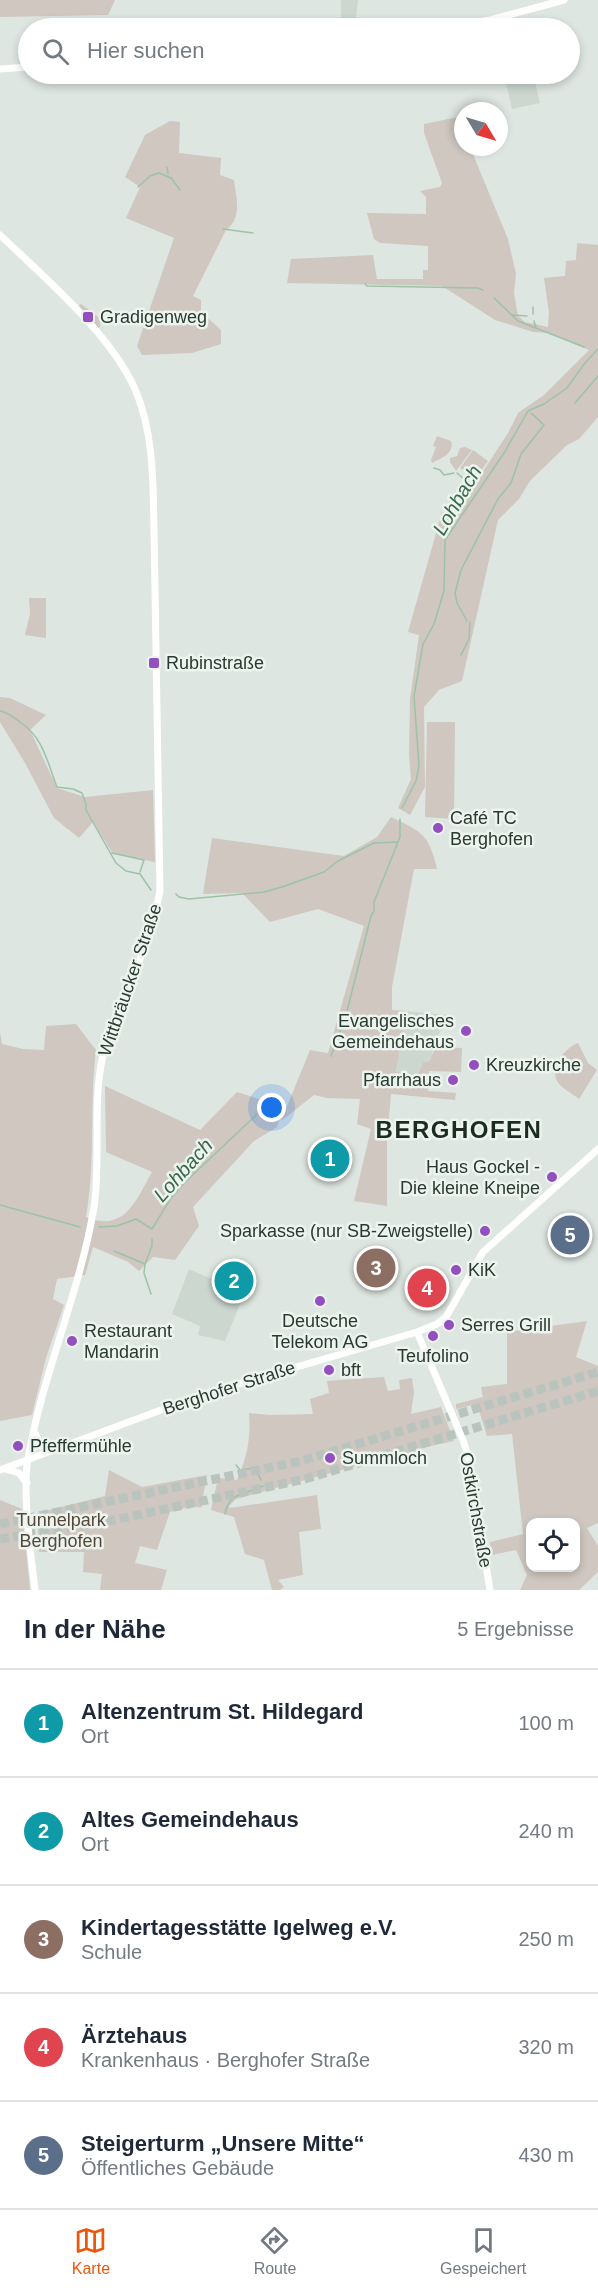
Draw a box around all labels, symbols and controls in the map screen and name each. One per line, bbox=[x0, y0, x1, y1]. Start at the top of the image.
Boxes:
search box bbox=[18, 18, 580, 84]
icon: search bbox=[39, 35, 72, 68]
text: Hier suchen bbox=[87, 38, 204, 63]
north arrow bbox=[454, 102, 508, 156]
place label: Gradigenweg bbox=[100, 307, 207, 327]
marker: Gradigenweg bbox=[81, 310, 95, 324]
water label: Lohbach bbox=[428, 461, 486, 539]
place label: Rubinstraße bbox=[166, 653, 264, 673]
marker: Rubinstraße bbox=[147, 656, 161, 670]
place label: Café TC Berghofen bbox=[450, 808, 533, 849]
marker: Café TC Berghofen bbox=[431, 821, 445, 835]
street label: Wittbräucker Straße bbox=[94, 901, 166, 1059]
place label: Evangelisches Gemeindehaus bbox=[332, 1011, 454, 1052]
marker: Evangelisches Gemeindehaus bbox=[459, 1024, 473, 1038]
place label: Kreuzkirche bbox=[486, 1055, 581, 1075]
marker: Kreuzkirche bbox=[467, 1058, 481, 1072]
place label: Pfarrhaus bbox=[363, 1070, 441, 1090]
marker: Pfarrhaus bbox=[446, 1073, 460, 1087]
your location bbox=[257, 1093, 286, 1122]
district label: BERGHOFEN bbox=[376, 1116, 542, 1143]
water label: Lohbach bbox=[149, 1134, 217, 1206]
pin: 1 bbox=[310, 1136, 350, 1182]
place label: Haus Gockel - Die kleine Kneipe bbox=[400, 1157, 540, 1198]
marker: Haus Gockel - Die kleine Kneipe bbox=[545, 1170, 559, 1184]
pin: 5 bbox=[550, 1212, 590, 1258]
place label: Sparkasse (nur SB-Zweigstelle) bbox=[220, 1221, 473, 1241]
marker: Sparkasse (nur SB-Zweigstelle) bbox=[478, 1224, 492, 1238]
pin: 3 bbox=[356, 1246, 395, 1290]
pin: 2 bbox=[214, 1258, 254, 1304]
place label: KiK bbox=[468, 1260, 496, 1280]
marker: KiK bbox=[449, 1263, 463, 1277]
pin: 4 bbox=[408, 1266, 446, 1310]
marker: Deutsche Telekom AG bbox=[313, 1294, 327, 1308]
place label: Deutsche Telekom AG bbox=[271, 1311, 369, 1352]
place label: Serres Grill bbox=[461, 1315, 551, 1335]
marker: Serres Grill bbox=[442, 1318, 456, 1332]
place label: Restaurant Mandarin bbox=[84, 1321, 172, 1362]
marker: Teufolino bbox=[426, 1329, 440, 1343]
marker: Restaurant Mandarin bbox=[65, 1334, 79, 1348]
place label: Teufolino bbox=[397, 1346, 469, 1366]
street label: Berghofer Straße bbox=[160, 1357, 298, 1419]
place label: bft bbox=[341, 1360, 361, 1380]
marker: bft bbox=[322, 1363, 336, 1377]
place label: Pfeffermühle bbox=[30, 1436, 132, 1456]
marker: Pfeffermühle bbox=[11, 1439, 25, 1453]
place label: Summloch bbox=[342, 1448, 427, 1468]
marker: Summloch bbox=[323, 1451, 337, 1465]
street label: Ostkirchstraße bbox=[456, 1451, 496, 1569]
park label: Tunnelpark Berghofen bbox=[16, 1510, 107, 1551]
map controls bbox=[526, 1518, 580, 1572]
button: locate bbox=[526, 1518, 580, 1572]
text: In der Nähe bbox=[24, 1614, 166, 1644]
text: 5 Ergebnisse bbox=[457, 1618, 574, 1640]
text: Altenzentrum St. Hildegard bbox=[81, 1699, 363, 1724]
text: 1 bbox=[38, 1712, 49, 1734]
text: 100 m bbox=[518, 1712, 574, 1734]
text: Ort bbox=[81, 1725, 109, 1747]
text: Altes Gemeindehaus bbox=[81, 1807, 299, 1832]
text: 2 bbox=[38, 1820, 49, 1842]
text: 240 m bbox=[518, 1820, 574, 1842]
text: Ort bbox=[81, 1833, 109, 1855]
text: Kindertagesstätte Igelweg e.V. bbox=[81, 1915, 397, 1940]
text: 3 bbox=[38, 1928, 49, 1950]
text: 250 m bbox=[518, 1928, 574, 1950]
text: Schule bbox=[81, 1941, 142, 1963]
text: Ärztehaus bbox=[81, 2023, 187, 2048]
text: 4 bbox=[38, 2036, 49, 2058]
text: 320 m bbox=[518, 2036, 574, 2058]
text: Krankenhaus · Berghofer Straße bbox=[81, 2049, 370, 2071]
text: Steigerturm „Unsere Mitte“ bbox=[81, 2131, 365, 2156]
text: 5 bbox=[38, 2144, 49, 2166]
text: 430 m bbox=[518, 2144, 574, 2166]
text: Öffentliches Gebäude bbox=[81, 2157, 274, 2179]
tab: Karte bbox=[72, 2224, 110, 2278]
tab: Route bbox=[254, 2224, 296, 2278]
tab: Gespeichert bbox=[440, 2224, 526, 2278]

